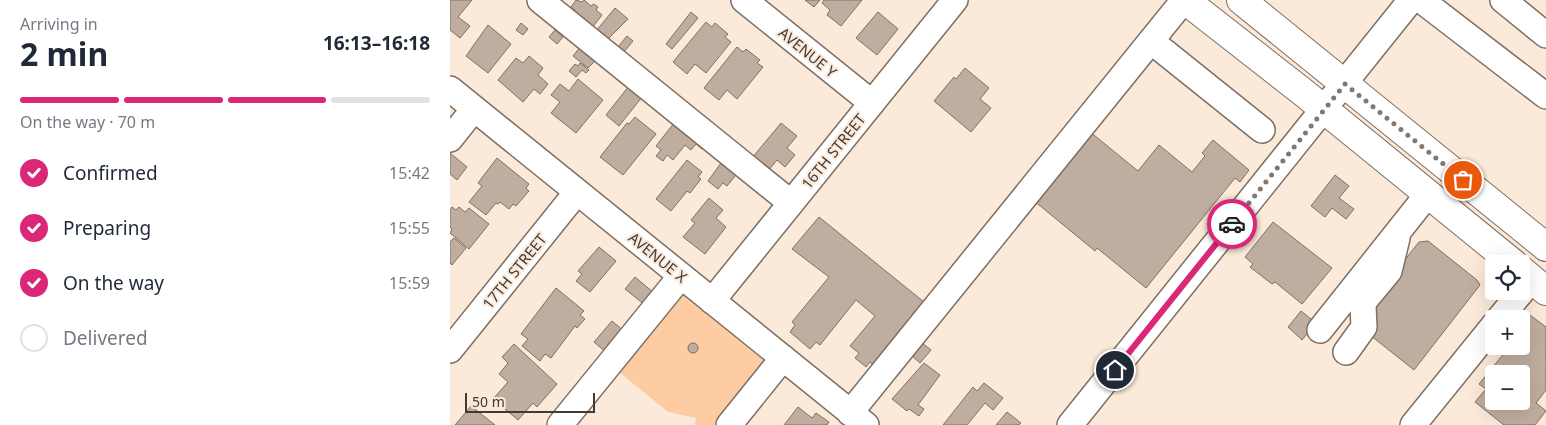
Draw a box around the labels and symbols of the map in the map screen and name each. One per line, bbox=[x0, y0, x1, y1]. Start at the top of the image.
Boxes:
street label: AVENUE Y bbox=[775, 22, 842, 82]
street label: 16TH STREET bbox=[796, 109, 870, 193]
pin bbox=[1442, 159, 1484, 201]
courier bbox=[1207, 199, 1257, 249]
street label: AVENUE X bbox=[625, 227, 692, 287]
street label: 17TH STREET bbox=[477, 229, 551, 313]
pin bbox=[1094, 349, 1136, 391]
scale bar bbox=[465, 390, 595, 413]

